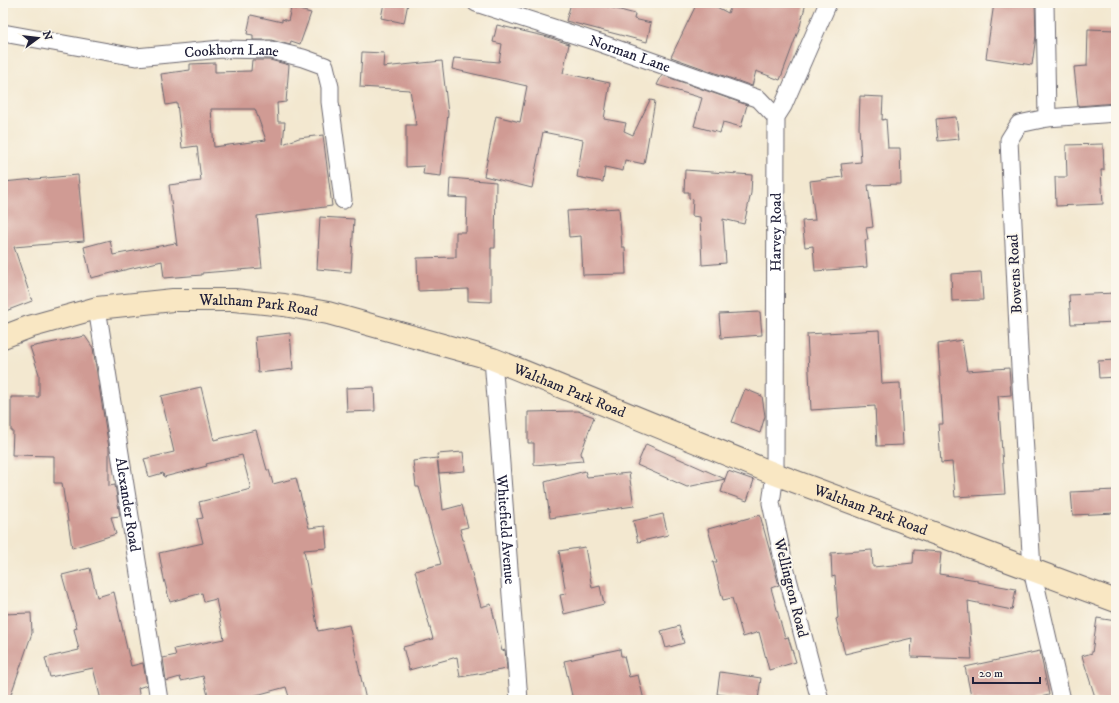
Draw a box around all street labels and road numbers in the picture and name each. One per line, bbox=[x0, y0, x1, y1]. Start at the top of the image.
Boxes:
street label: Norman Lane bbox=[587, 31, 673, 77]
street label: Cookhorn Lane bbox=[183, 39, 281, 62]
street label: Harvey Road bbox=[766, 192, 785, 272]
street label: Bowens Road bbox=[1003, 233, 1027, 314]
street label: Waltham Park Road bbox=[198, 291, 320, 321]
street label: Waltham Park Road bbox=[510, 359, 629, 422]
street label: Alexander Road bbox=[111, 456, 145, 554]
street label: Whitefield Avenue bbox=[492, 473, 520, 585]
street label: Waltham Park Road bbox=[811, 480, 931, 540]
street label: Wellington Road bbox=[769, 536, 813, 640]

